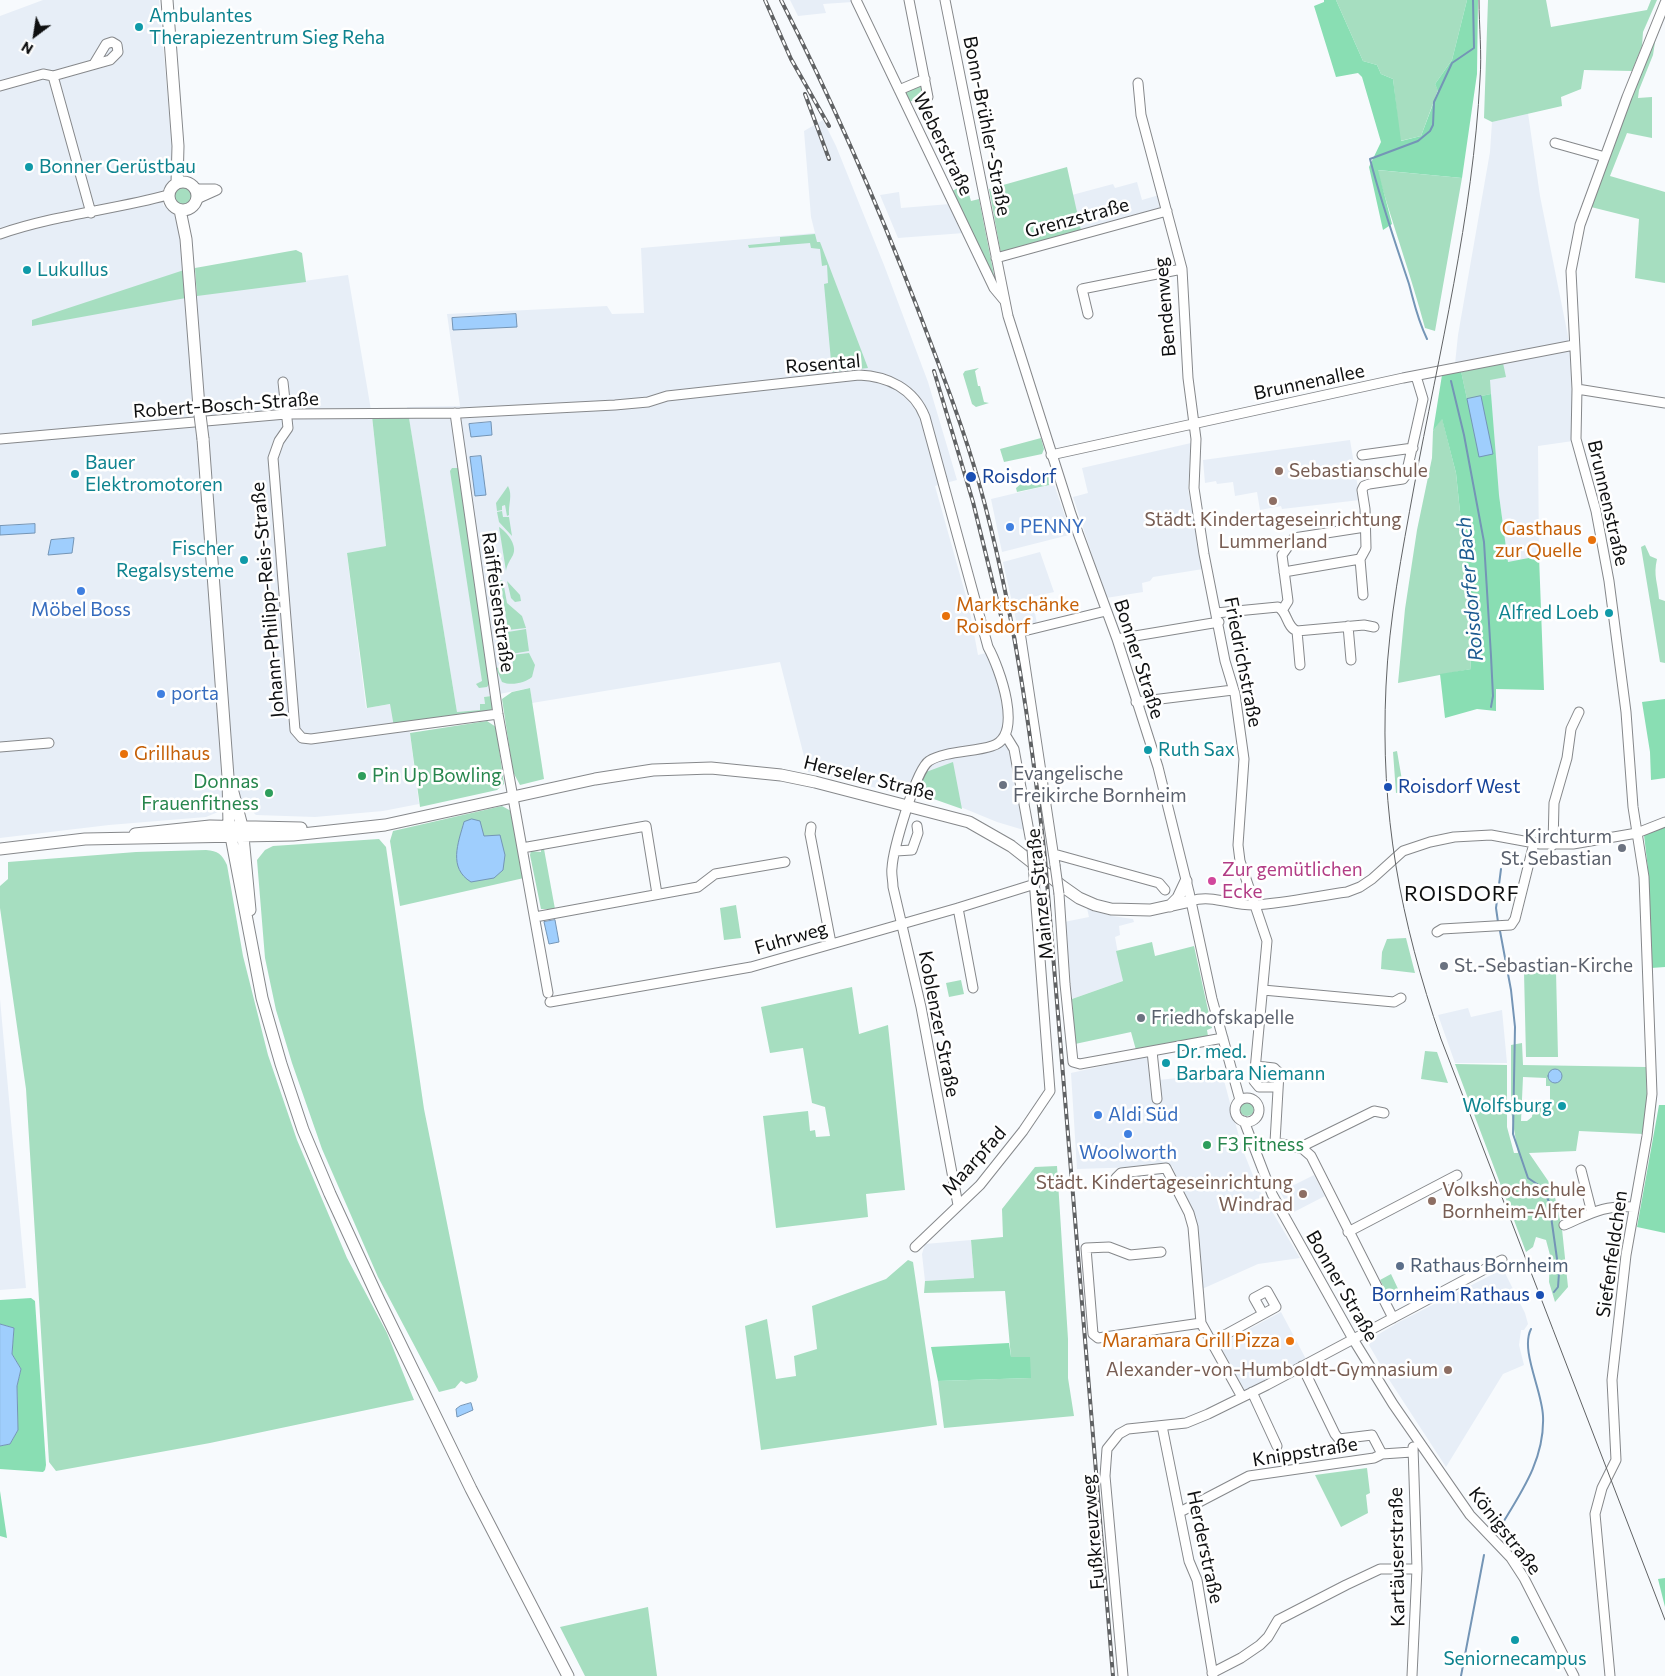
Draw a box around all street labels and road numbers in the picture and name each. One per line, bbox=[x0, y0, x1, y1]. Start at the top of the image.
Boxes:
street label: Bonn-Brühler-Straße bbox=[958, 34, 1016, 218]
street label: Weberstraße bbox=[908, 89, 978, 199]
street label: Grenzstraße bbox=[1022, 193, 1132, 243]
street label: Bendenweg bbox=[1149, 256, 1181, 358]
street label: Rosental bbox=[784, 349, 862, 379]
street label: Brunnenallee bbox=[1251, 359, 1367, 405]
street label: Robert-Bosch-Straße bbox=[132, 387, 320, 423]
street label: Brunnenstraße bbox=[1582, 438, 1634, 568]
street label: Johann-Philipp-Reis-Straße bbox=[246, 481, 290, 719]
street label: Raiffeisenstraße bbox=[477, 530, 519, 674]
street label: Friedrichstraße bbox=[1219, 595, 1267, 729]
street label: Bonner Straße bbox=[1109, 596, 1169, 722]
street label: Herseler Straße bbox=[801, 751, 937, 805]
street label: Mainzer Straße bbox=[1022, 827, 1058, 961]
street label: Fuhrweg bbox=[752, 917, 830, 959]
street label: Koblenzer Straße bbox=[914, 949, 964, 1099]
street label: Maarpfad bbox=[937, 1122, 1011, 1200]
street label: Siefenfeldchen bbox=[1592, 1189, 1632, 1319]
street label: Bonner Straße bbox=[1301, 1226, 1383, 1346]
street label: Knippstraße bbox=[1251, 1432, 1359, 1472]
street label: Fußkreuzweg bbox=[1077, 1473, 1109, 1591]
street label: Königstraße bbox=[1464, 1483, 1546, 1579]
street label: Kartäuserstraße bbox=[1384, 1487, 1410, 1627]
street label: Herderstraße bbox=[1182, 1488, 1228, 1606]

